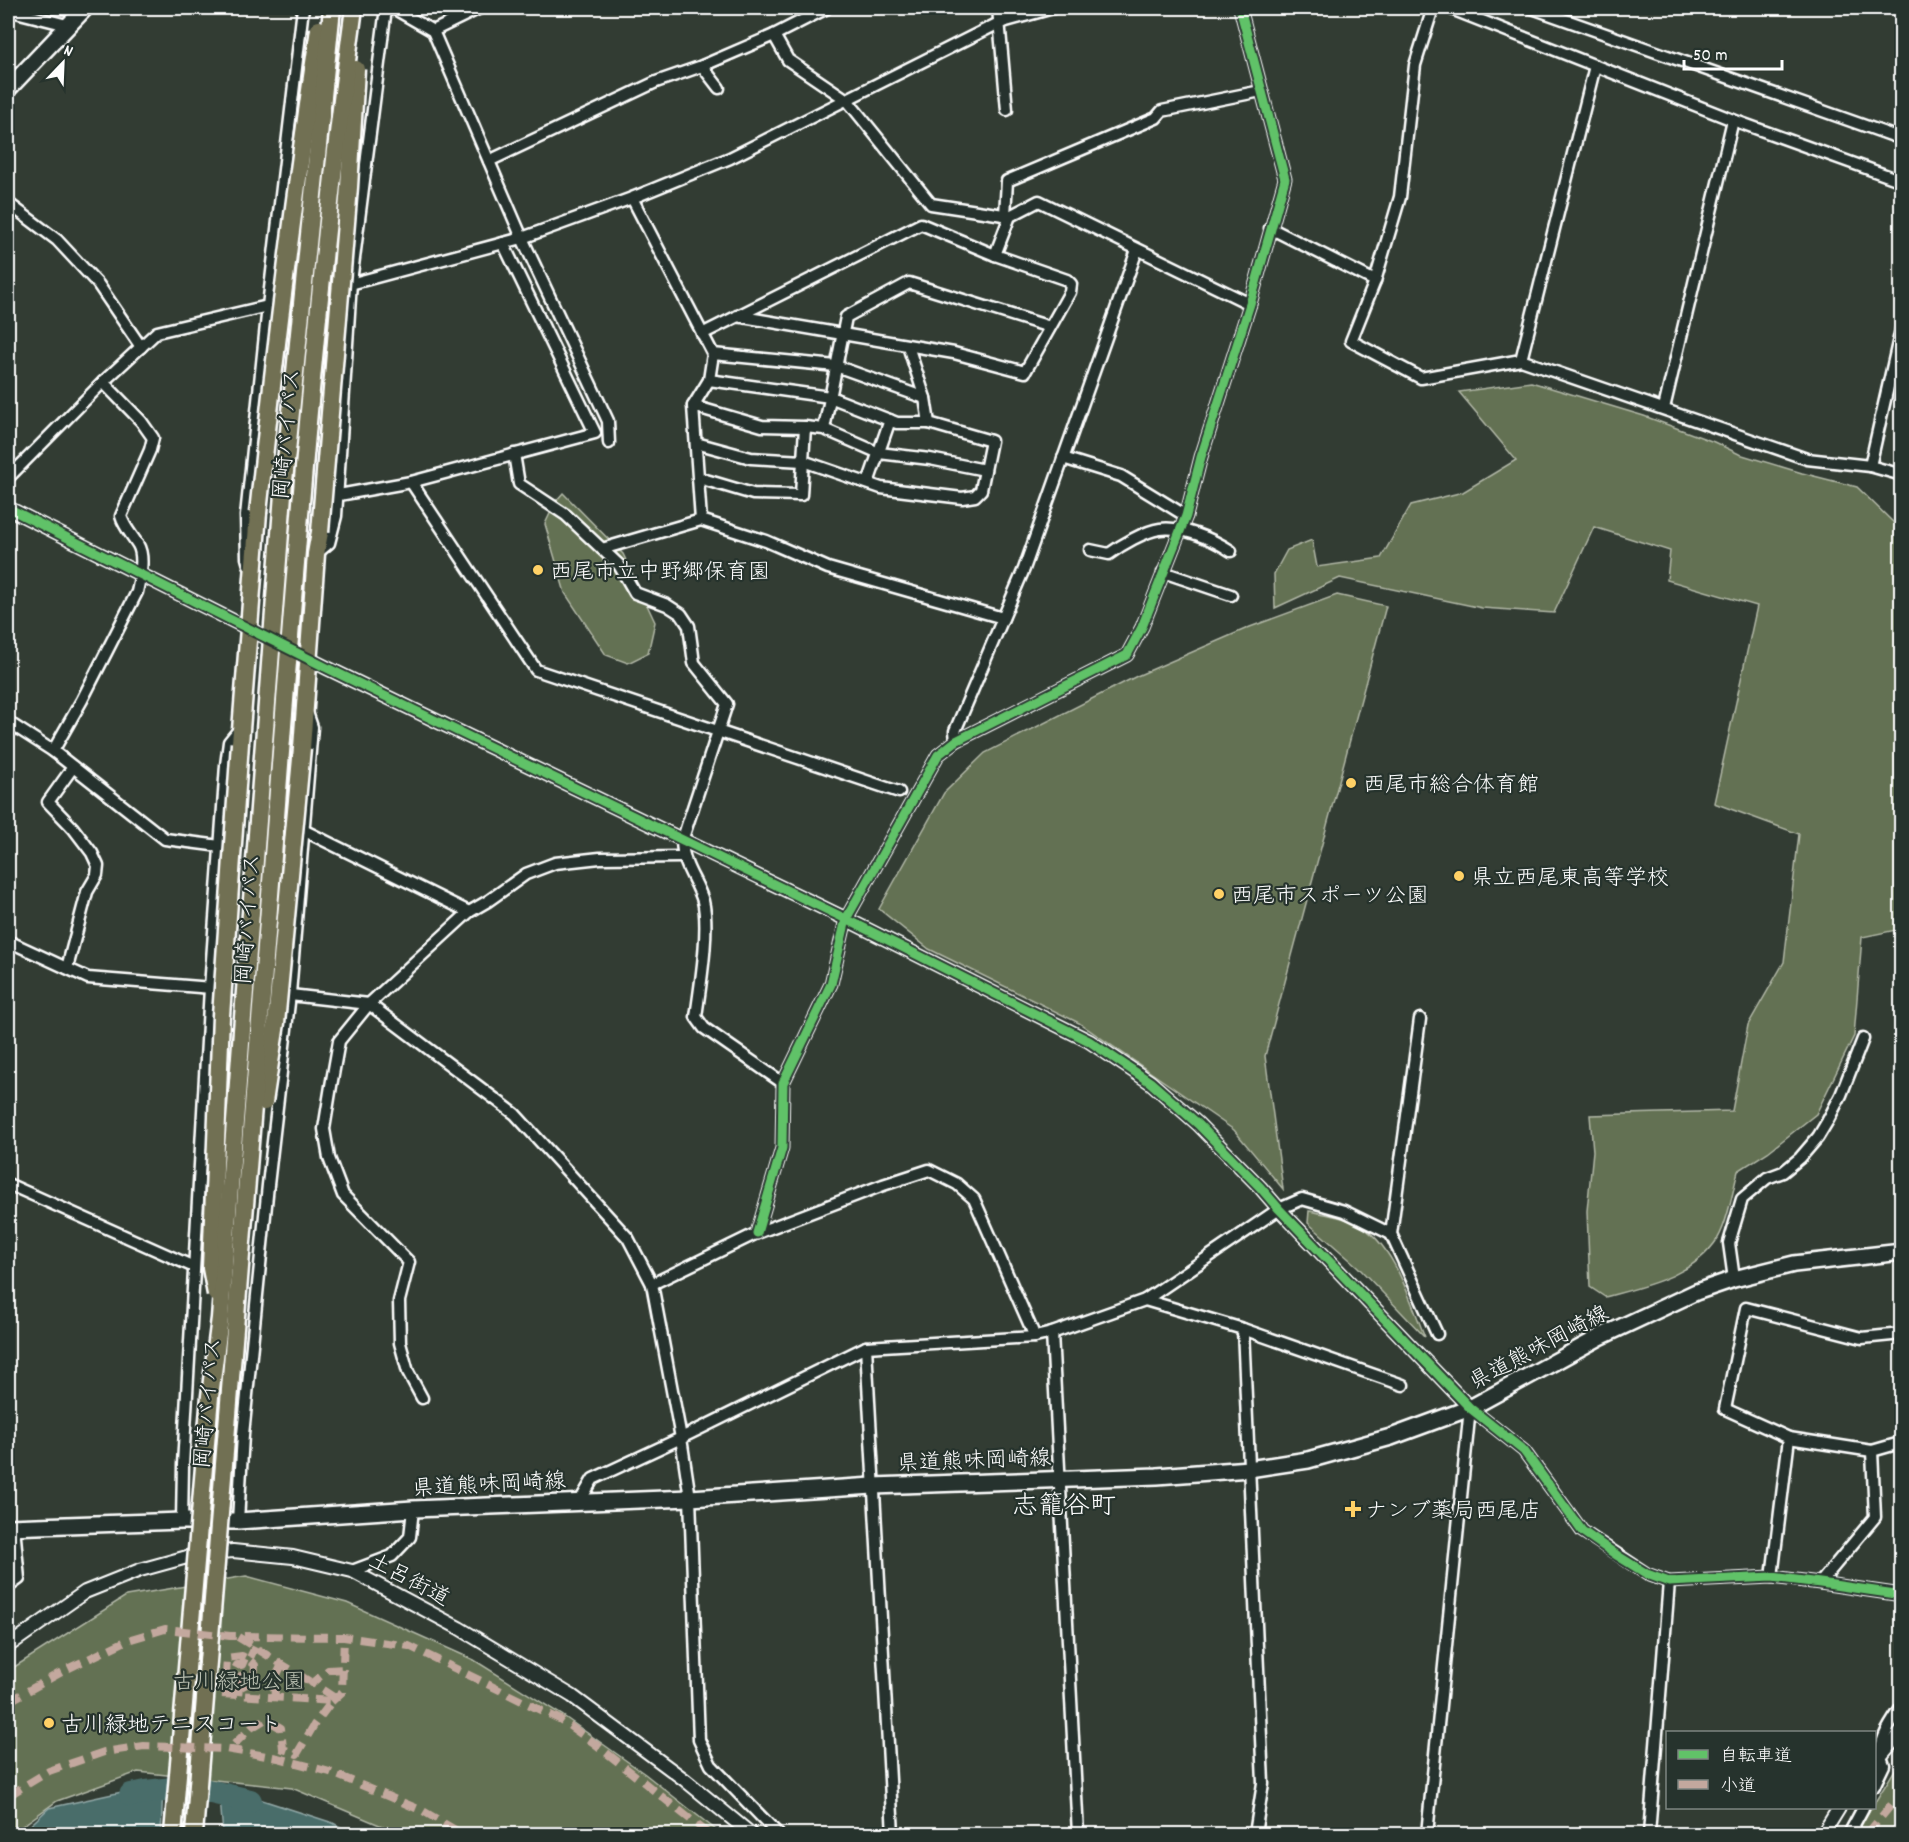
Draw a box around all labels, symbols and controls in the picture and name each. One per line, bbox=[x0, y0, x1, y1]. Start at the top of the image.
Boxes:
north arrow bbox=[33, 33, 93, 93]
scale bar bbox=[1684, 33, 1782, 71]
text: N bbox=[60, 39, 76, 64]
text: 50 m bbox=[1693, 44, 1728, 69]
street label: 岡崎バイパス bbox=[267, 367, 310, 501]
place label: 西尾市立中野郷保育園 bbox=[550, 558, 770, 589]
marker: 西尾市立中野郷保育園 bbox=[531, 563, 545, 577]
place label: 西尾市総合体育館 bbox=[1363, 771, 1539, 802]
marker: 西尾市総合体育館 bbox=[1344, 776, 1358, 790]
street label: 岡崎バイパス bbox=[229, 853, 270, 986]
place label: 県立西尾東高等学校 bbox=[1471, 864, 1669, 895]
marker: 県立西尾東高等学校 bbox=[1452, 869, 1466, 883]
place label: 西尾市スポーツ公園 bbox=[1231, 882, 1429, 913]
marker: 西尾市スポーツ公園 bbox=[1212, 887, 1226, 901]
street label: 県道熊味岡崎線 bbox=[1464, 1299, 1615, 1399]
street label: 岡崎バイパス bbox=[188, 1336, 231, 1470]
street label: 県道熊味岡崎線 bbox=[897, 1444, 1052, 1481]
street label: 県道熊味岡崎線 bbox=[411, 1467, 567, 1506]
district label: 志籠谷町 bbox=[1012, 1489, 1116, 1526]
place label: ナンブ薬局西尾店 bbox=[1365, 1497, 1541, 1528]
marker: ナンブ薬局西尾店 bbox=[1346, 1502, 1360, 1516]
street label: 土呂街道 bbox=[362, 1547, 454, 1615]
park label: 古川緑地公園 bbox=[173, 1668, 305, 1699]
place label: 古川緑地テニスコート bbox=[61, 1711, 281, 1742]
marker: 古川緑地テニスコート bbox=[42, 1716, 56, 1730]
legend bbox=[1666, 1731, 1876, 1809]
text: 自転車道 bbox=[1720, 1745, 1792, 1770]
text: 小道 bbox=[1720, 1775, 1756, 1800]

